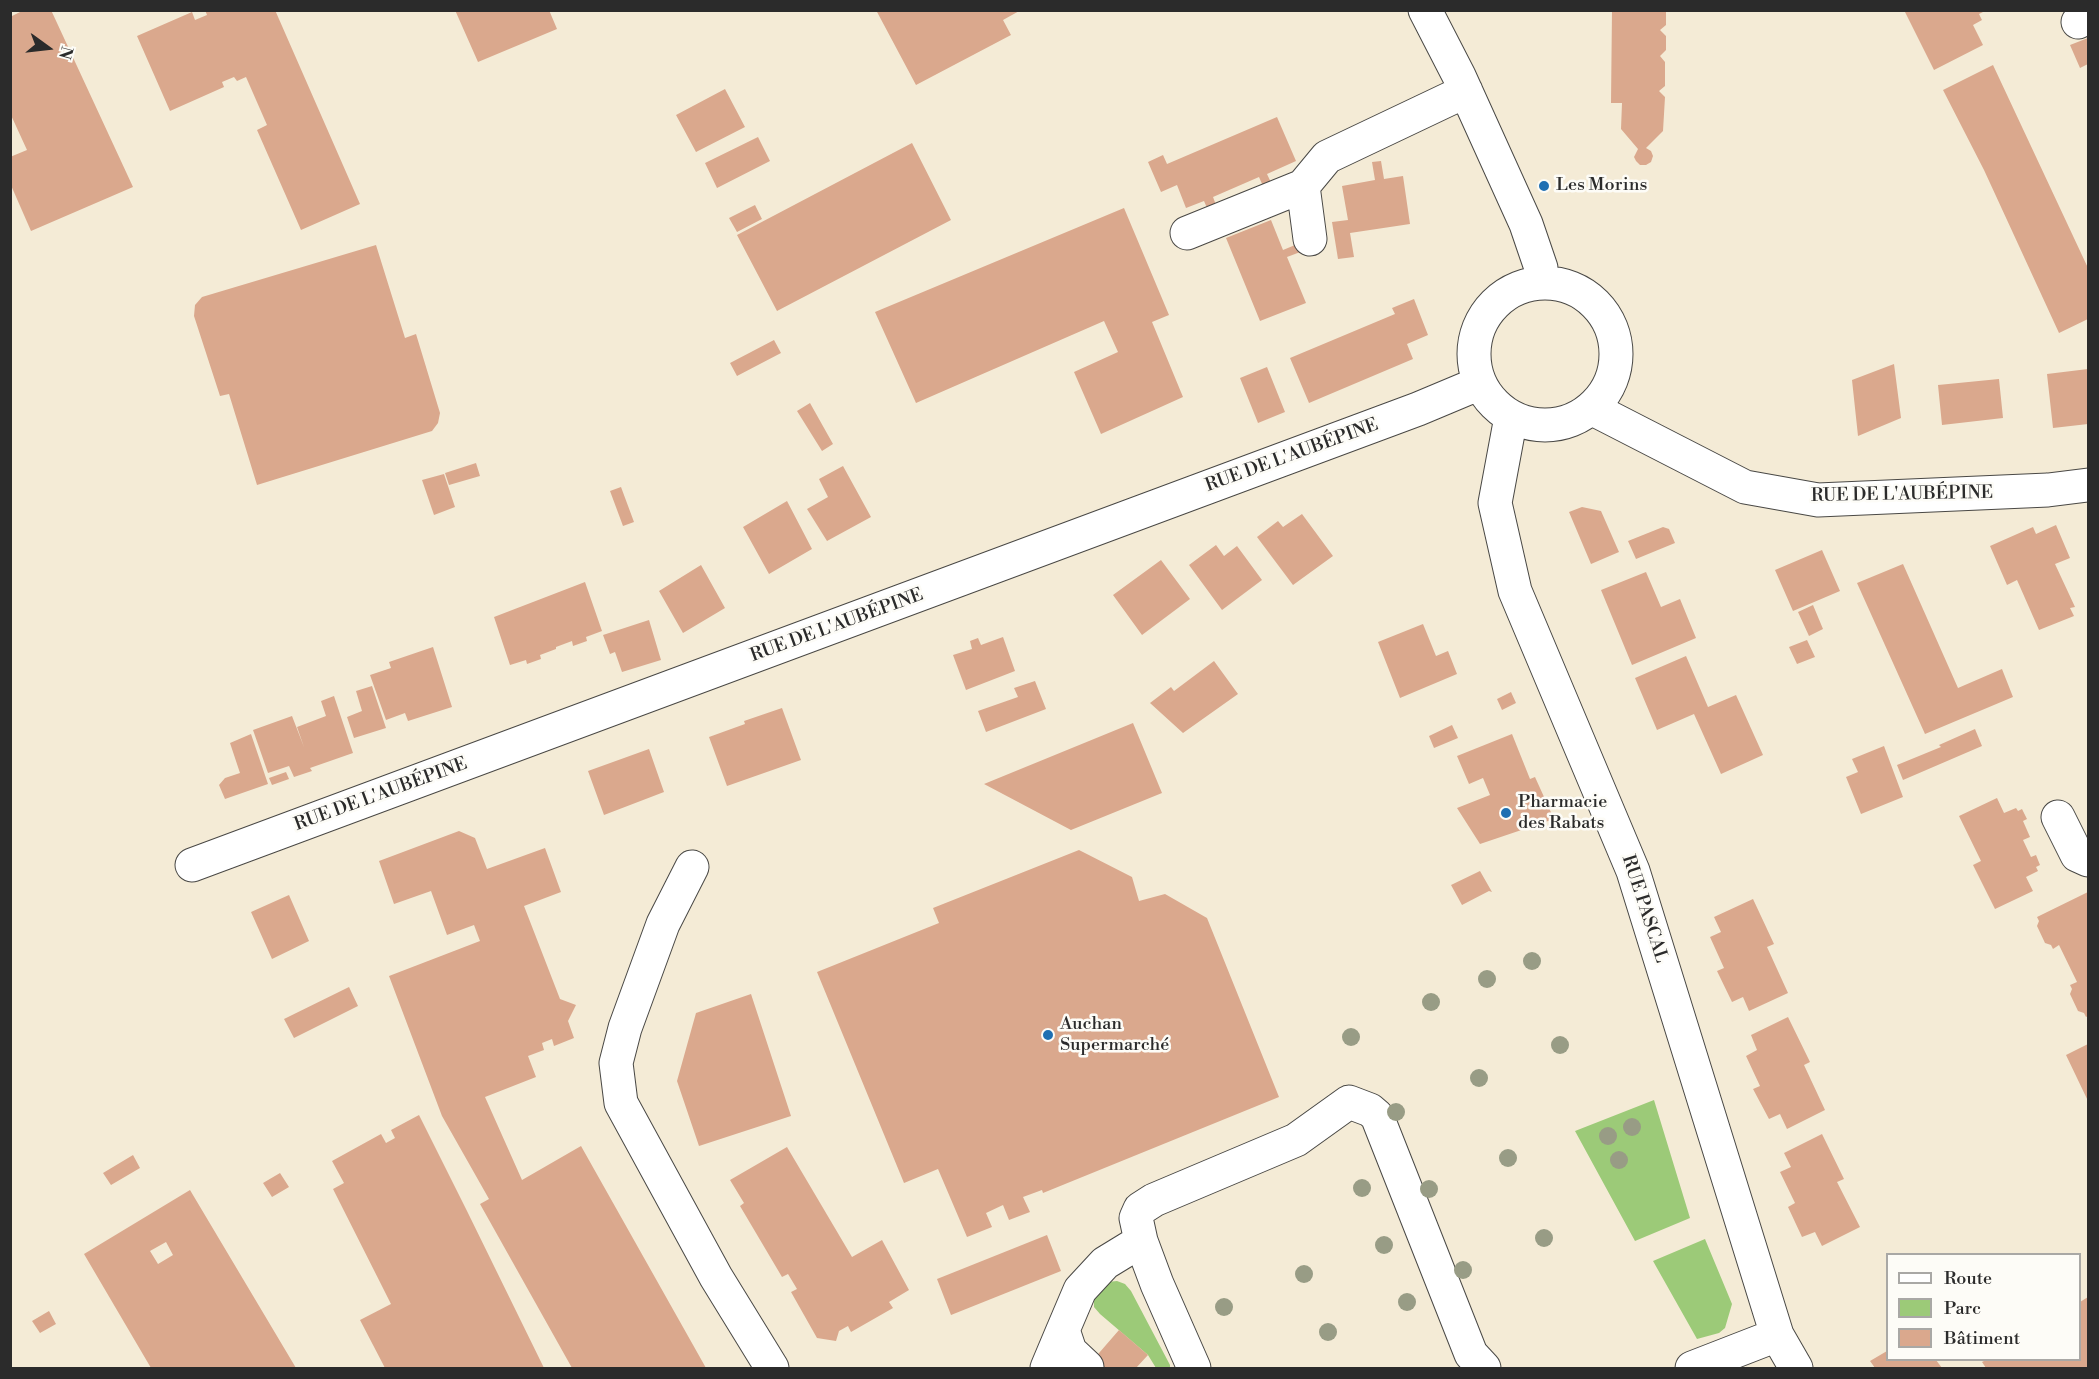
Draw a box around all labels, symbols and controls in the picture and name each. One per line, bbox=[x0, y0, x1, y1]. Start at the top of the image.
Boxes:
north arrow bbox=[18, 18, 78, 78]
text: N bbox=[54, 44, 77, 61]
place label: Les Morins bbox=[1556, 175, 1647, 197]
marker: Les Morins bbox=[1537, 179, 1551, 193]
street label: RUE DE L'AUBÉPINE bbox=[1203, 415, 1381, 497]
street label: RUE DE L'AUBÉPINE bbox=[1811, 483, 1993, 507]
street label: RUE DE L'AUBÉPINE bbox=[748, 585, 926, 667]
street label: RUE DE L'AUBÉPINE bbox=[292, 754, 470, 836]
place label: Pharmacie des Rabats bbox=[1518, 792, 1607, 834]
marker: Pharmacie des Rabats bbox=[1499, 806, 1513, 820]
street label: RUE PASCAL bbox=[1616, 852, 1672, 966]
place label: Auchan Supermarché bbox=[1060, 1014, 1169, 1056]
marker: Auchan Supermarché bbox=[1041, 1028, 1055, 1042]
legend bbox=[1886, 1253, 2081, 1361]
text: Route bbox=[1944, 1267, 1992, 1290]
text: Parc bbox=[1944, 1297, 1981, 1320]
text: Bâtiment bbox=[1944, 1327, 2020, 1350]

